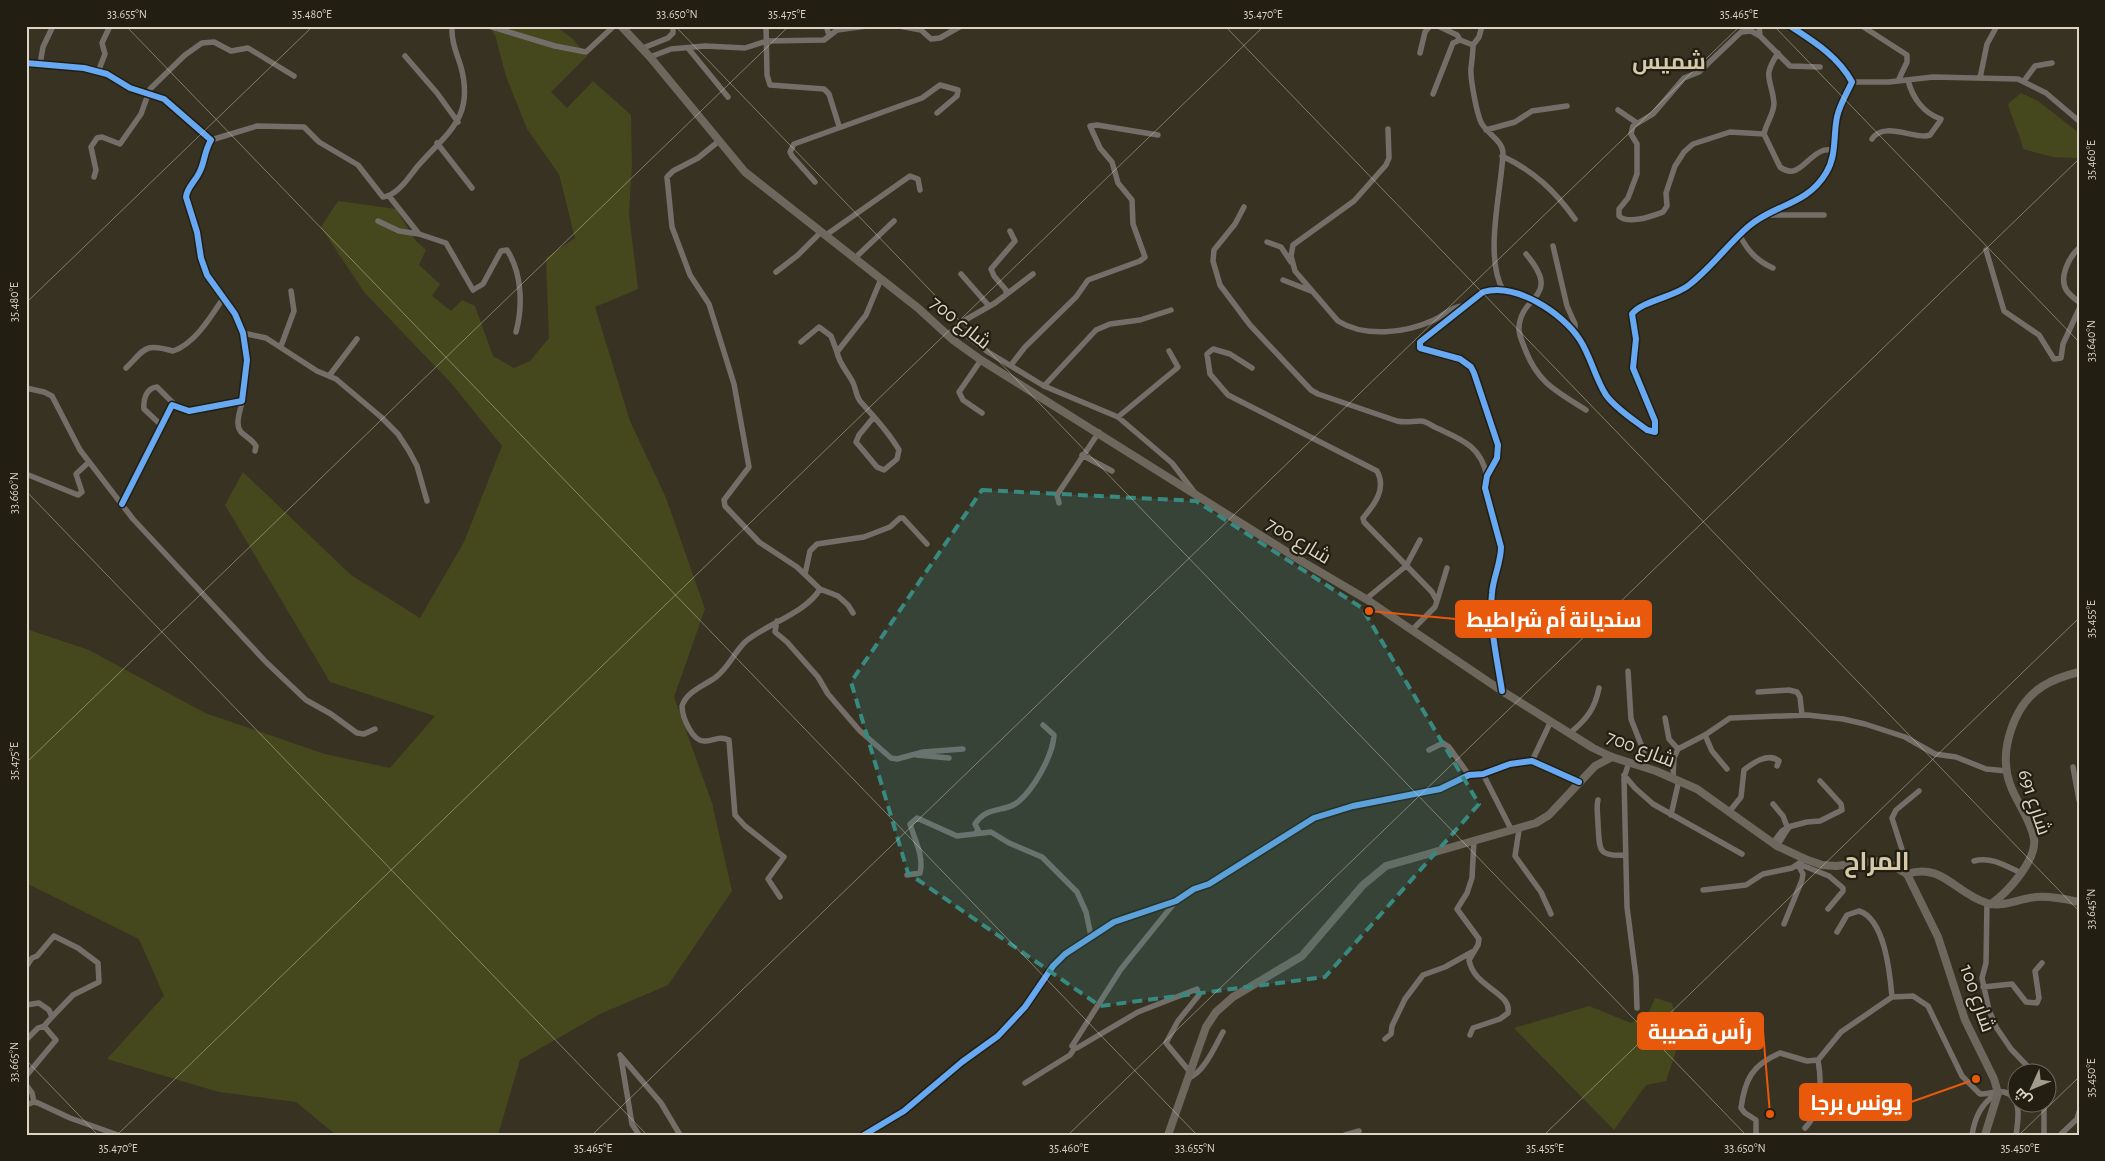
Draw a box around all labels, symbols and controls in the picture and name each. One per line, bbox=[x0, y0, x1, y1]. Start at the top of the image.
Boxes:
text: 33.655°N bbox=[107, 8, 147, 20]
text: 35.480°E bbox=[292, 8, 332, 20]
text: 33.650°N bbox=[656, 8, 698, 20]
text: 35.475°E bbox=[768, 8, 806, 20]
text: 35.470°E bbox=[1243, 8, 1283, 20]
text: 35.465°E bbox=[1720, 8, 1758, 20]
district label: شميس bbox=[1632, 50, 1706, 75]
text: 35.460°E bbox=[2085, 140, 2097, 180]
text: 35.480°E bbox=[8, 282, 20, 322]
street label: شارع 700 bbox=[924, 293, 994, 355]
text: 33.640°N bbox=[2085, 320, 2097, 362]
text: 33.660°N bbox=[8, 472, 20, 514]
street label: شارع 700 bbox=[1261, 514, 1334, 570]
text: 35.455°E bbox=[2085, 600, 2097, 638]
callout: سنديانة أم شراطيط bbox=[1456, 601, 1651, 637]
text: سنديانة أم شراطيط bbox=[1466, 606, 1642, 634]
street label: شارع 700 bbox=[1603, 727, 1678, 774]
text: 35.475°E bbox=[8, 742, 20, 780]
street label: شارع 691 bbox=[2011, 767, 2054, 839]
district label: المراح bbox=[1844, 850, 1910, 878]
text: 33.645°N bbox=[2085, 889, 2097, 929]
street label: شارع 100 bbox=[1953, 962, 1998, 1036]
callout: رأس قصيبة bbox=[1638, 1013, 1763, 1049]
text: رأس قصيبة bbox=[1648, 1018, 1752, 1044]
text: 33.665°N bbox=[8, 1042, 20, 1082]
text: 35.450°E bbox=[2085, 1058, 2097, 1098]
north arrow bbox=[2008, 1064, 2058, 1114]
callout: يونس برجا bbox=[1800, 1084, 1911, 1120]
text: ش bbox=[2011, 1084, 2035, 1109]
text: يونس برجا bbox=[1810, 1093, 1902, 1116]
text: 35.470°E bbox=[98, 1142, 138, 1154]
text: 35.465°E bbox=[574, 1142, 612, 1154]
text: 35.460°E bbox=[1049, 1142, 1089, 1154]
text: 33.655°N bbox=[1175, 1142, 1215, 1154]
text: 35.455°E bbox=[1526, 1142, 1564, 1154]
text: 33.650°N bbox=[1724, 1142, 1766, 1154]
text: 35.450°E bbox=[2000, 1142, 2040, 1154]

